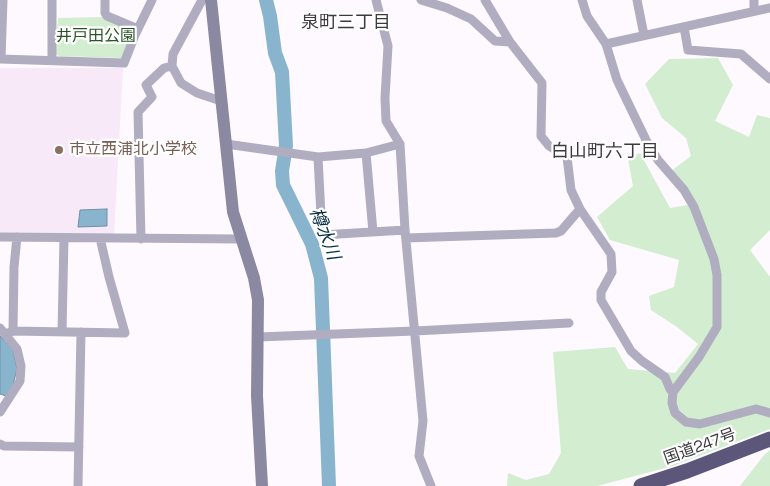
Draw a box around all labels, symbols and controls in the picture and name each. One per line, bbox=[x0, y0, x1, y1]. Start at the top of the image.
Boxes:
district label: 泉町三丁目 bbox=[301, 12, 391, 34]
park label: 井戸田公園 bbox=[56, 27, 136, 47]
place label: 市立西浦北小学校 bbox=[69, 140, 197, 160]
district label: 白山町六丁目 bbox=[551, 141, 659, 163]
marker: 市立西浦北小学校 bbox=[53, 144, 65, 156]
water label: 樽水川 bbox=[304, 205, 344, 263]
street label: 国道247号 bbox=[661, 425, 739, 469]

